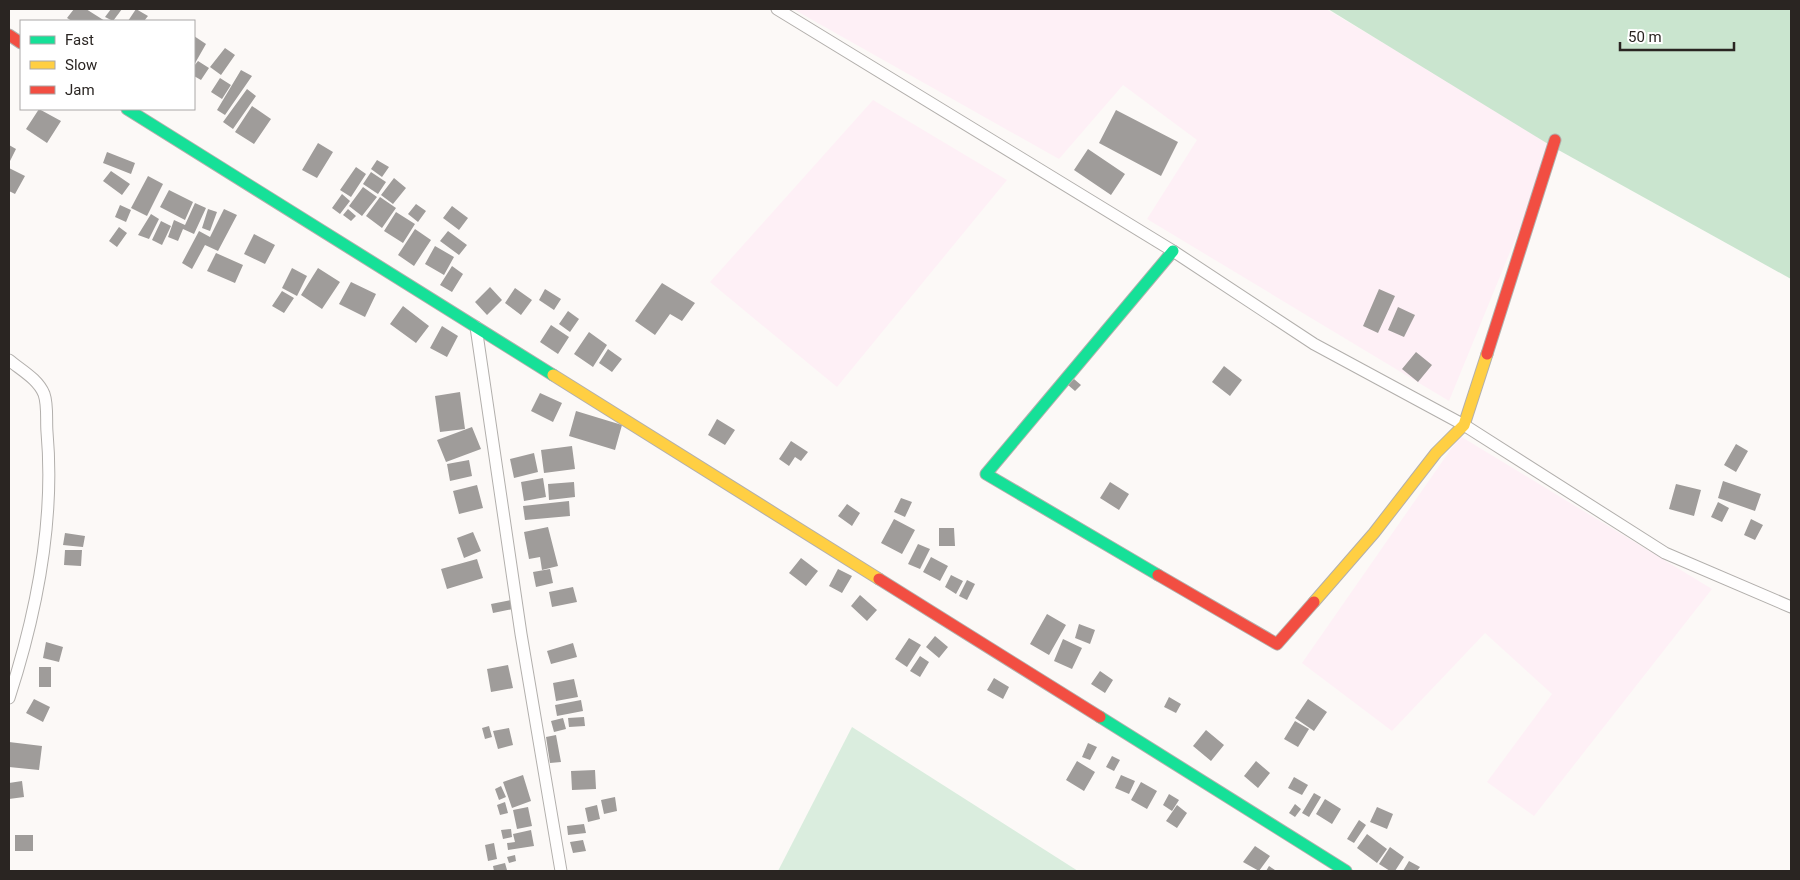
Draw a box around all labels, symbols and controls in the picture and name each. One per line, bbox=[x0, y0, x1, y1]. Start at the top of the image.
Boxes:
legend bbox=[20, 20, 195, 110]
scale bar bbox=[1620, 20, 1734, 52]
text: 50 m bbox=[1628, 28, 1662, 46]
text: Fast bbox=[65, 31, 94, 49]
text: Slow bbox=[65, 56, 97, 74]
text: Jam bbox=[65, 81, 95, 99]

